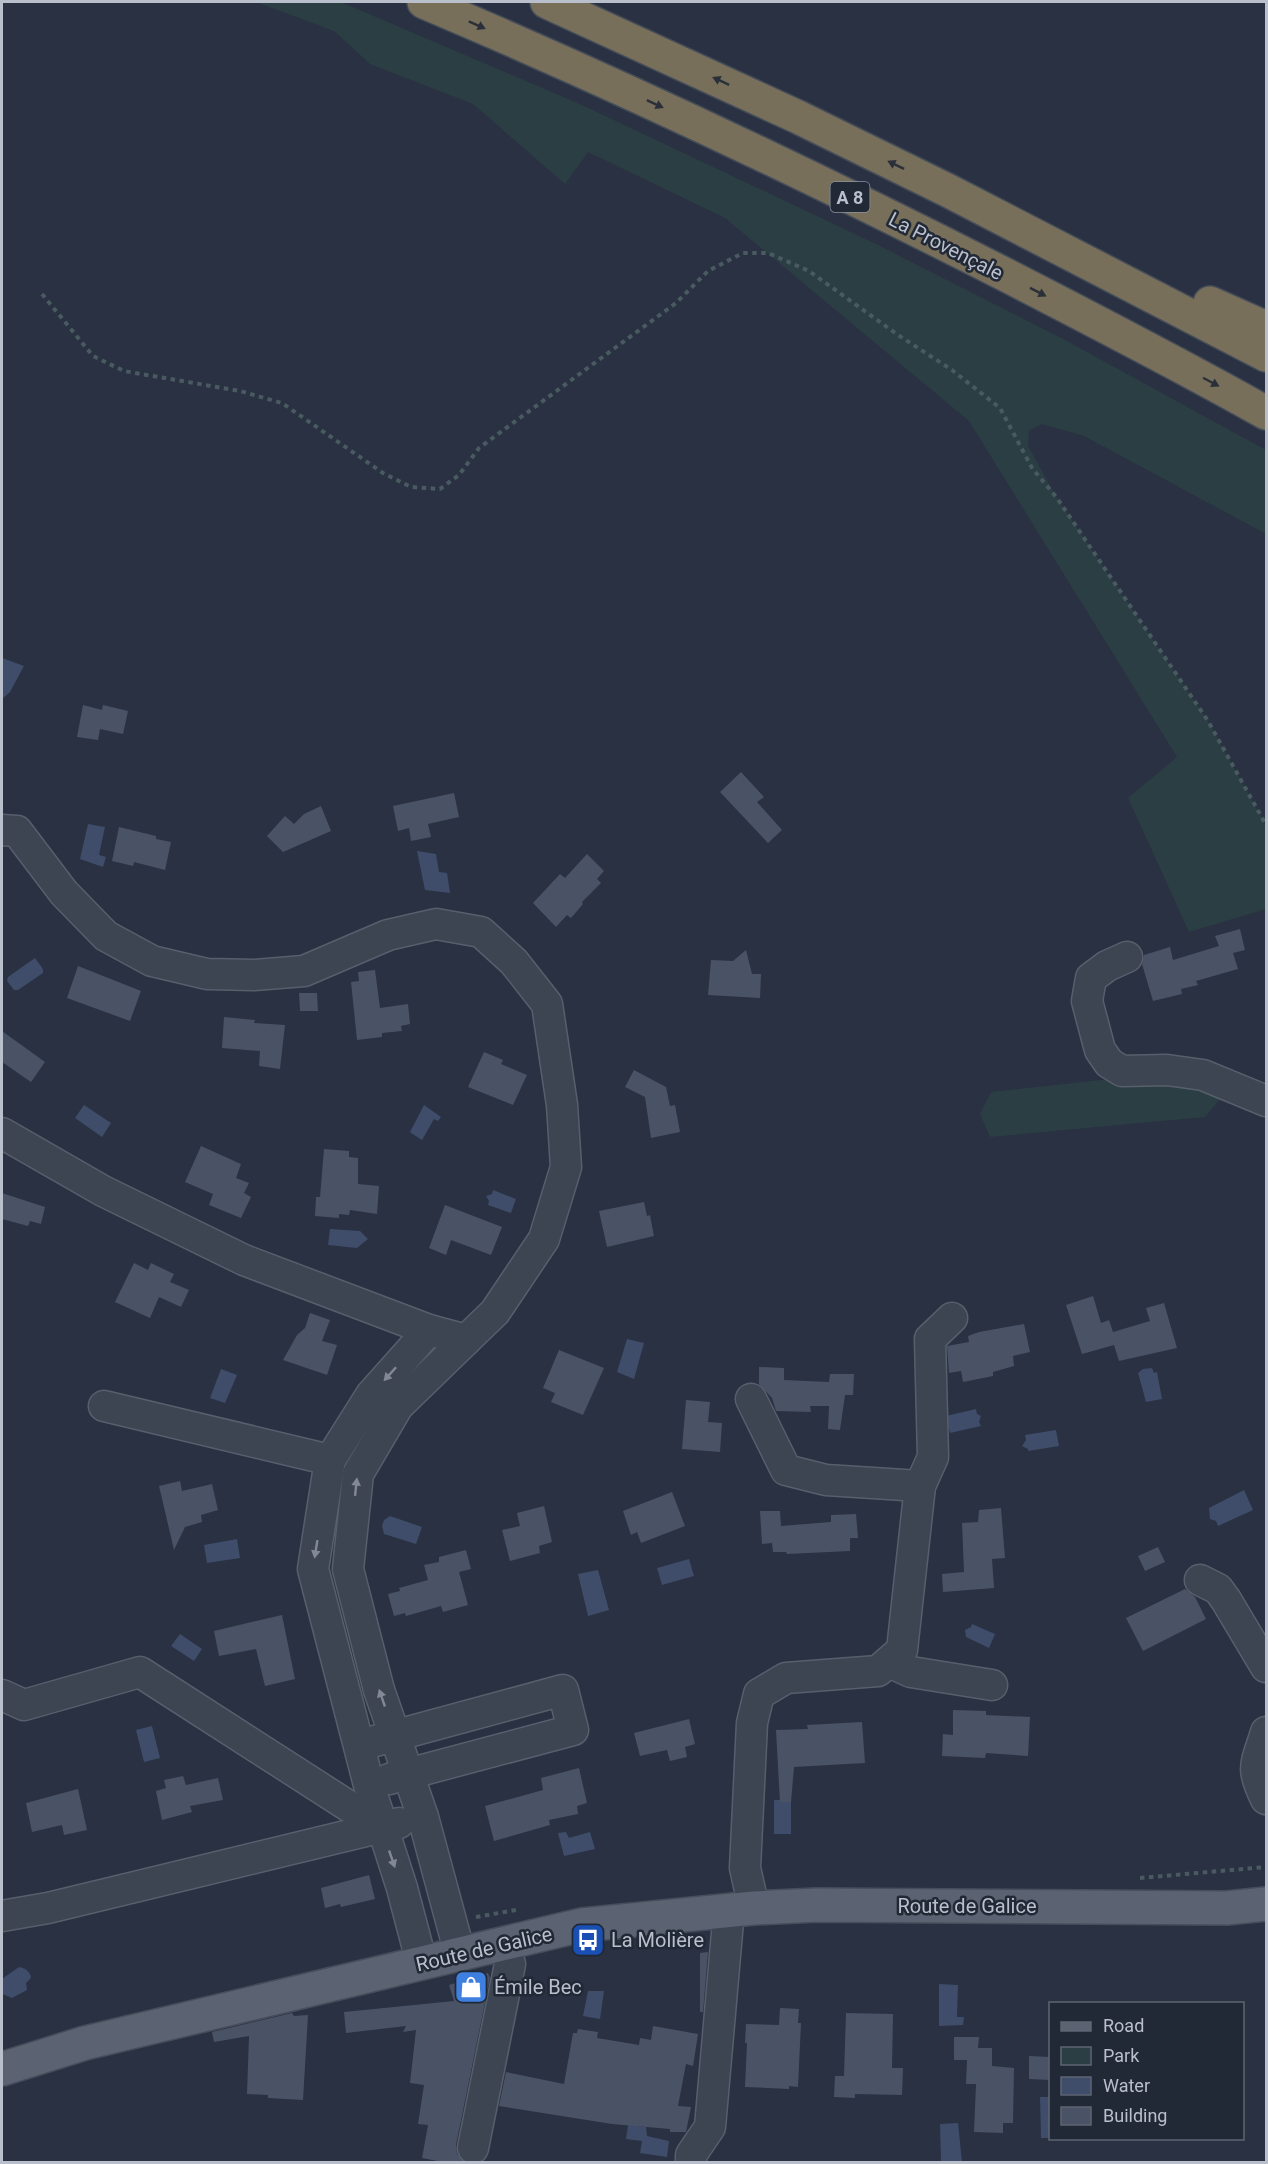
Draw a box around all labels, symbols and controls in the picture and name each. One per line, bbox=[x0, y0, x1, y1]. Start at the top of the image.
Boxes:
one-way arrow bbox=[469, 20, 486, 29]
one-way arrow bbox=[712, 76, 729, 85]
one-way arrow bbox=[647, 100, 664, 109]
one-way arrow bbox=[888, 160, 905, 170]
road number: A 8 bbox=[830, 182, 870, 212]
street label: La Provençale bbox=[885, 207, 1007, 285]
one-way arrow bbox=[1030, 287, 1047, 297]
one-way arrow bbox=[1202, 377, 1219, 387]
one-way arrow bbox=[384, 1366, 397, 1381]
one-way arrow bbox=[351, 1477, 361, 1496]
one-way arrow bbox=[311, 1540, 320, 1559]
one-way arrow bbox=[376, 1689, 386, 1707]
one-way arrow bbox=[388, 1850, 398, 1868]
street label: Route de Galice bbox=[897, 1894, 1037, 1918]
street label: Route de Galice bbox=[414, 1922, 554, 1976]
bus stop icon: La Molière bbox=[570, 1922, 606, 1958]
place label: La Molière bbox=[611, 1928, 704, 1952]
shop icon: Émile Bec bbox=[453, 1969, 489, 2005]
place label: Émile Bec bbox=[494, 1975, 582, 1999]
legend bbox=[1049, 2002, 1244, 2140]
text: Road bbox=[1103, 2015, 1144, 2036]
text: Park bbox=[1103, 2045, 1140, 2066]
text: Water bbox=[1103, 2075, 1150, 2096]
text: Building bbox=[1103, 2105, 1167, 2126]

